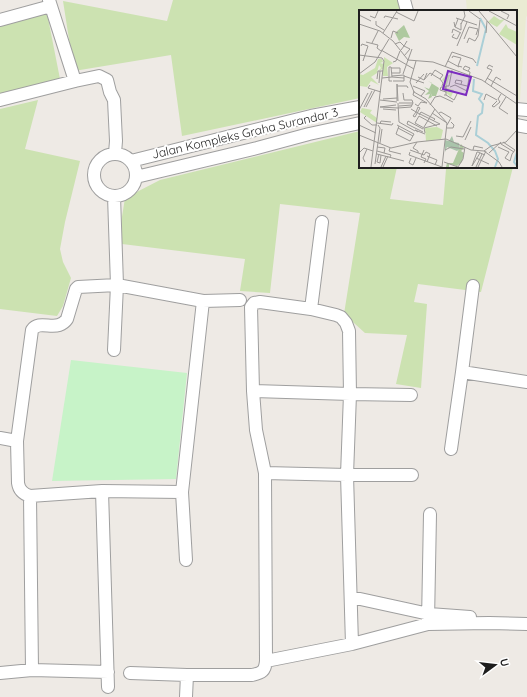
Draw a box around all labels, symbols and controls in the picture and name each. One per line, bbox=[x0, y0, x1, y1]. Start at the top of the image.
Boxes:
inset map bbox=[359, 10, 517, 168]
street label: Jalan Kompleks Graha Surandar 3 bbox=[150, 104, 340, 162]
north arrow bbox=[475, 645, 515, 685]
text: U bbox=[497, 657, 512, 668]

